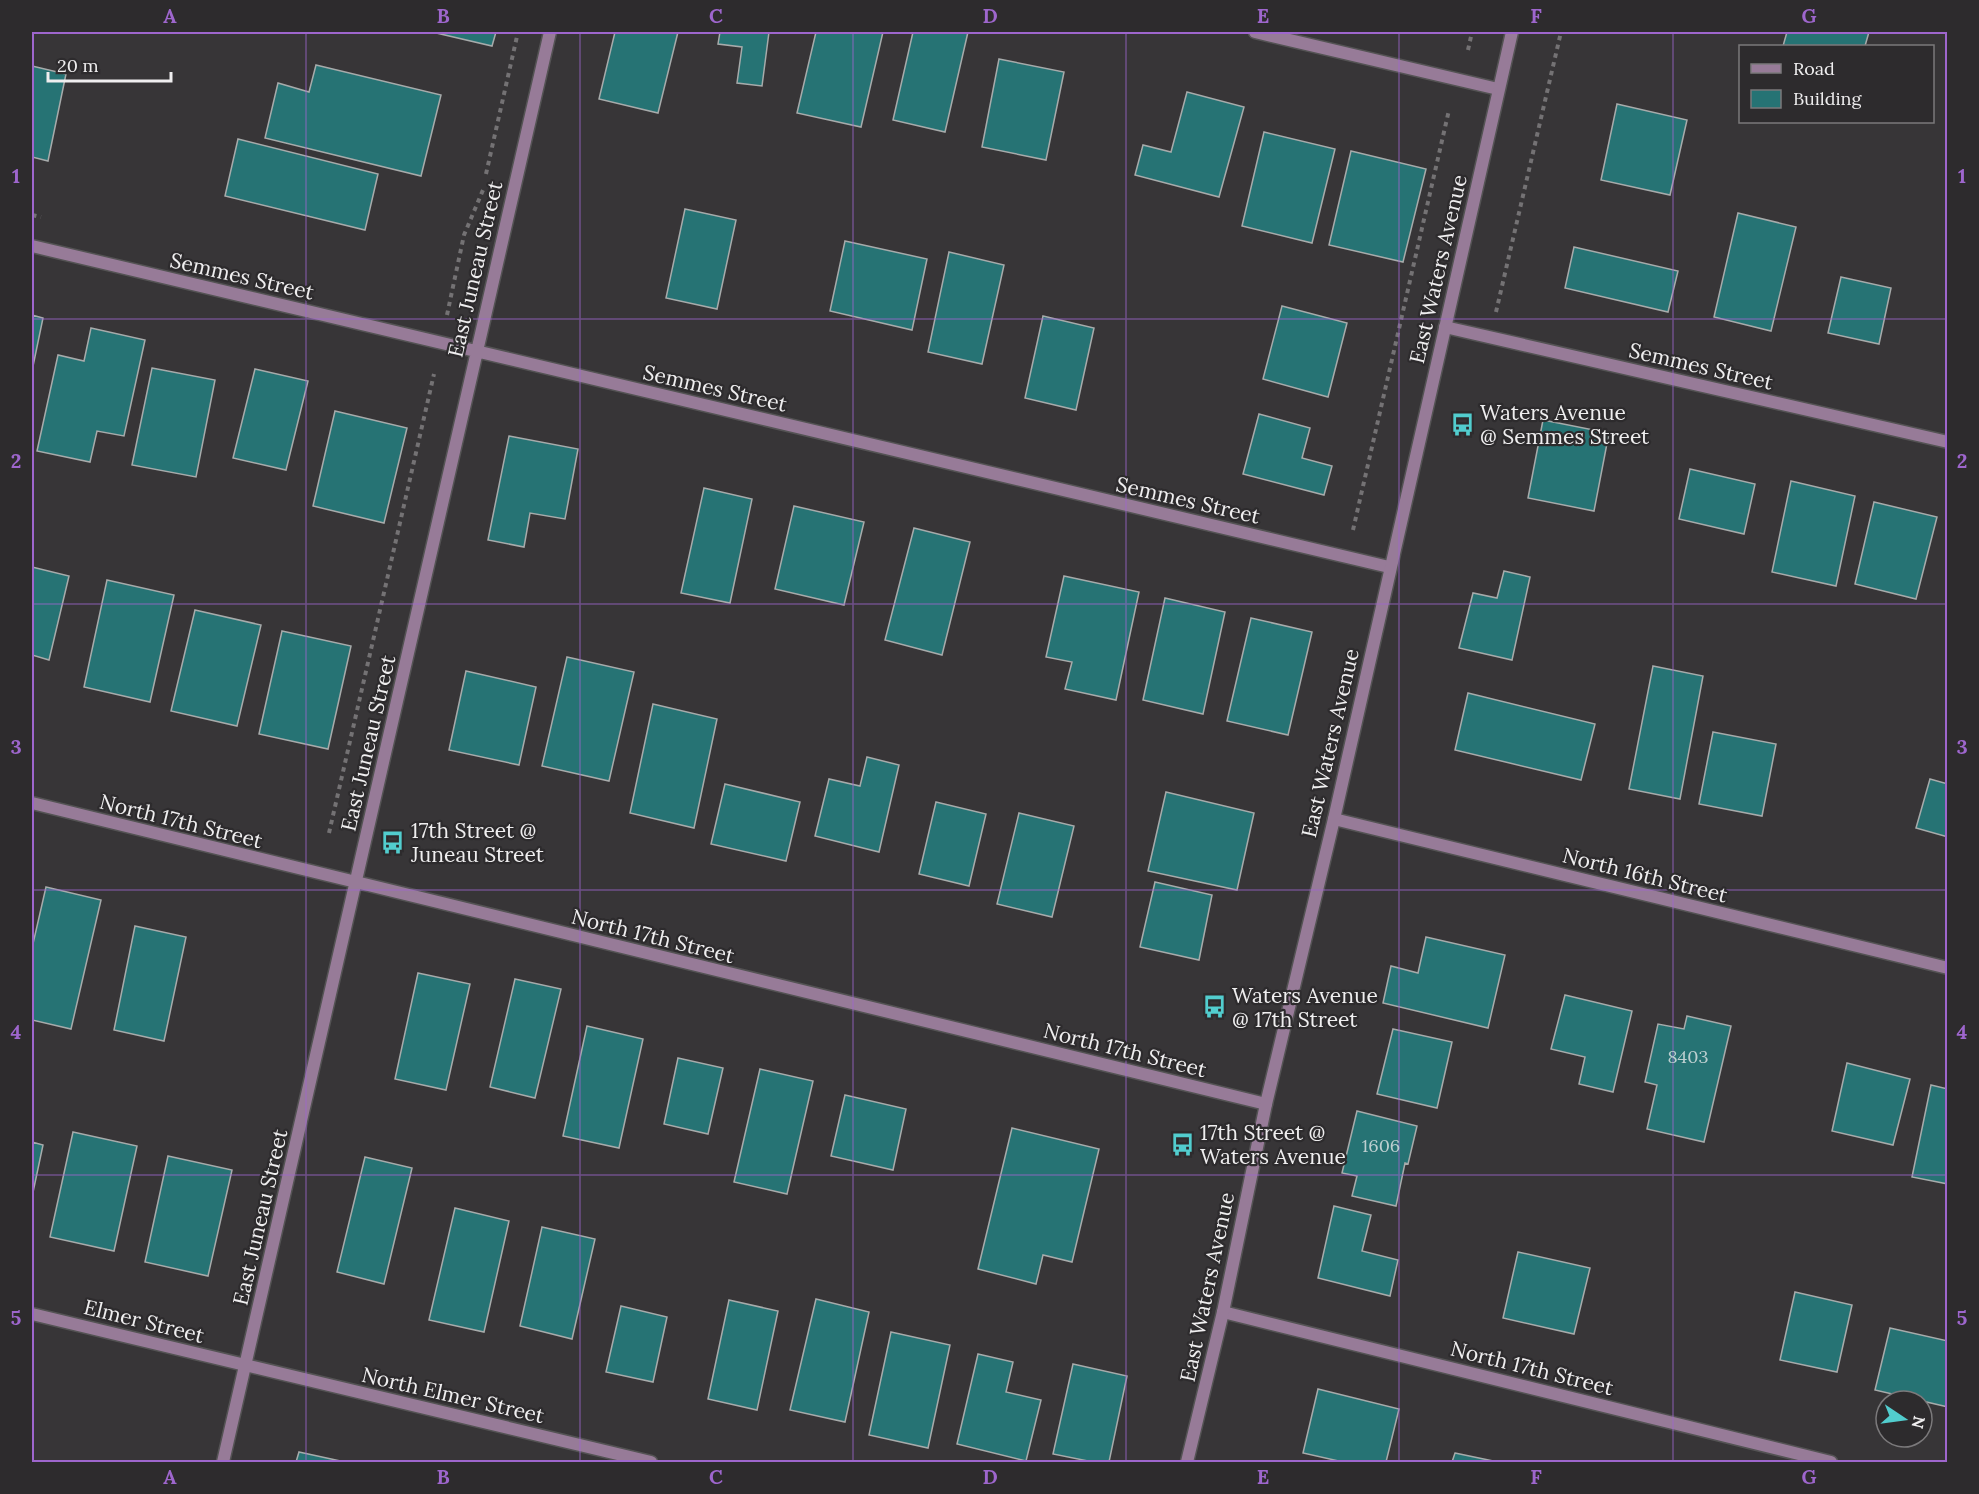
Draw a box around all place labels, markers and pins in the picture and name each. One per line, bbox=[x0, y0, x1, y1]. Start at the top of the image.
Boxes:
place label: Waters Avenue @ Semmes Street bbox=[1480, 399, 1650, 450]
bus stop icon: Waters Avenue @ Semmes Street bbox=[1449, 411, 1475, 437]
place label: 17th Street @ Juneau Street bbox=[410, 817, 545, 868]
bus stop icon: 17th Street @ Juneau Street bbox=[380, 829, 406, 855]
place label: Waters Avenue @ 17th Street bbox=[1232, 982, 1378, 1033]
bus stop icon: Waters Avenue @ 17th Street bbox=[1201, 994, 1227, 1020]
place label: 17th Street @ Waters Avenue bbox=[1200, 1119, 1346, 1170]
bus stop icon: 17th Street @ Waters Avenue bbox=[1169, 1131, 1195, 1157]

